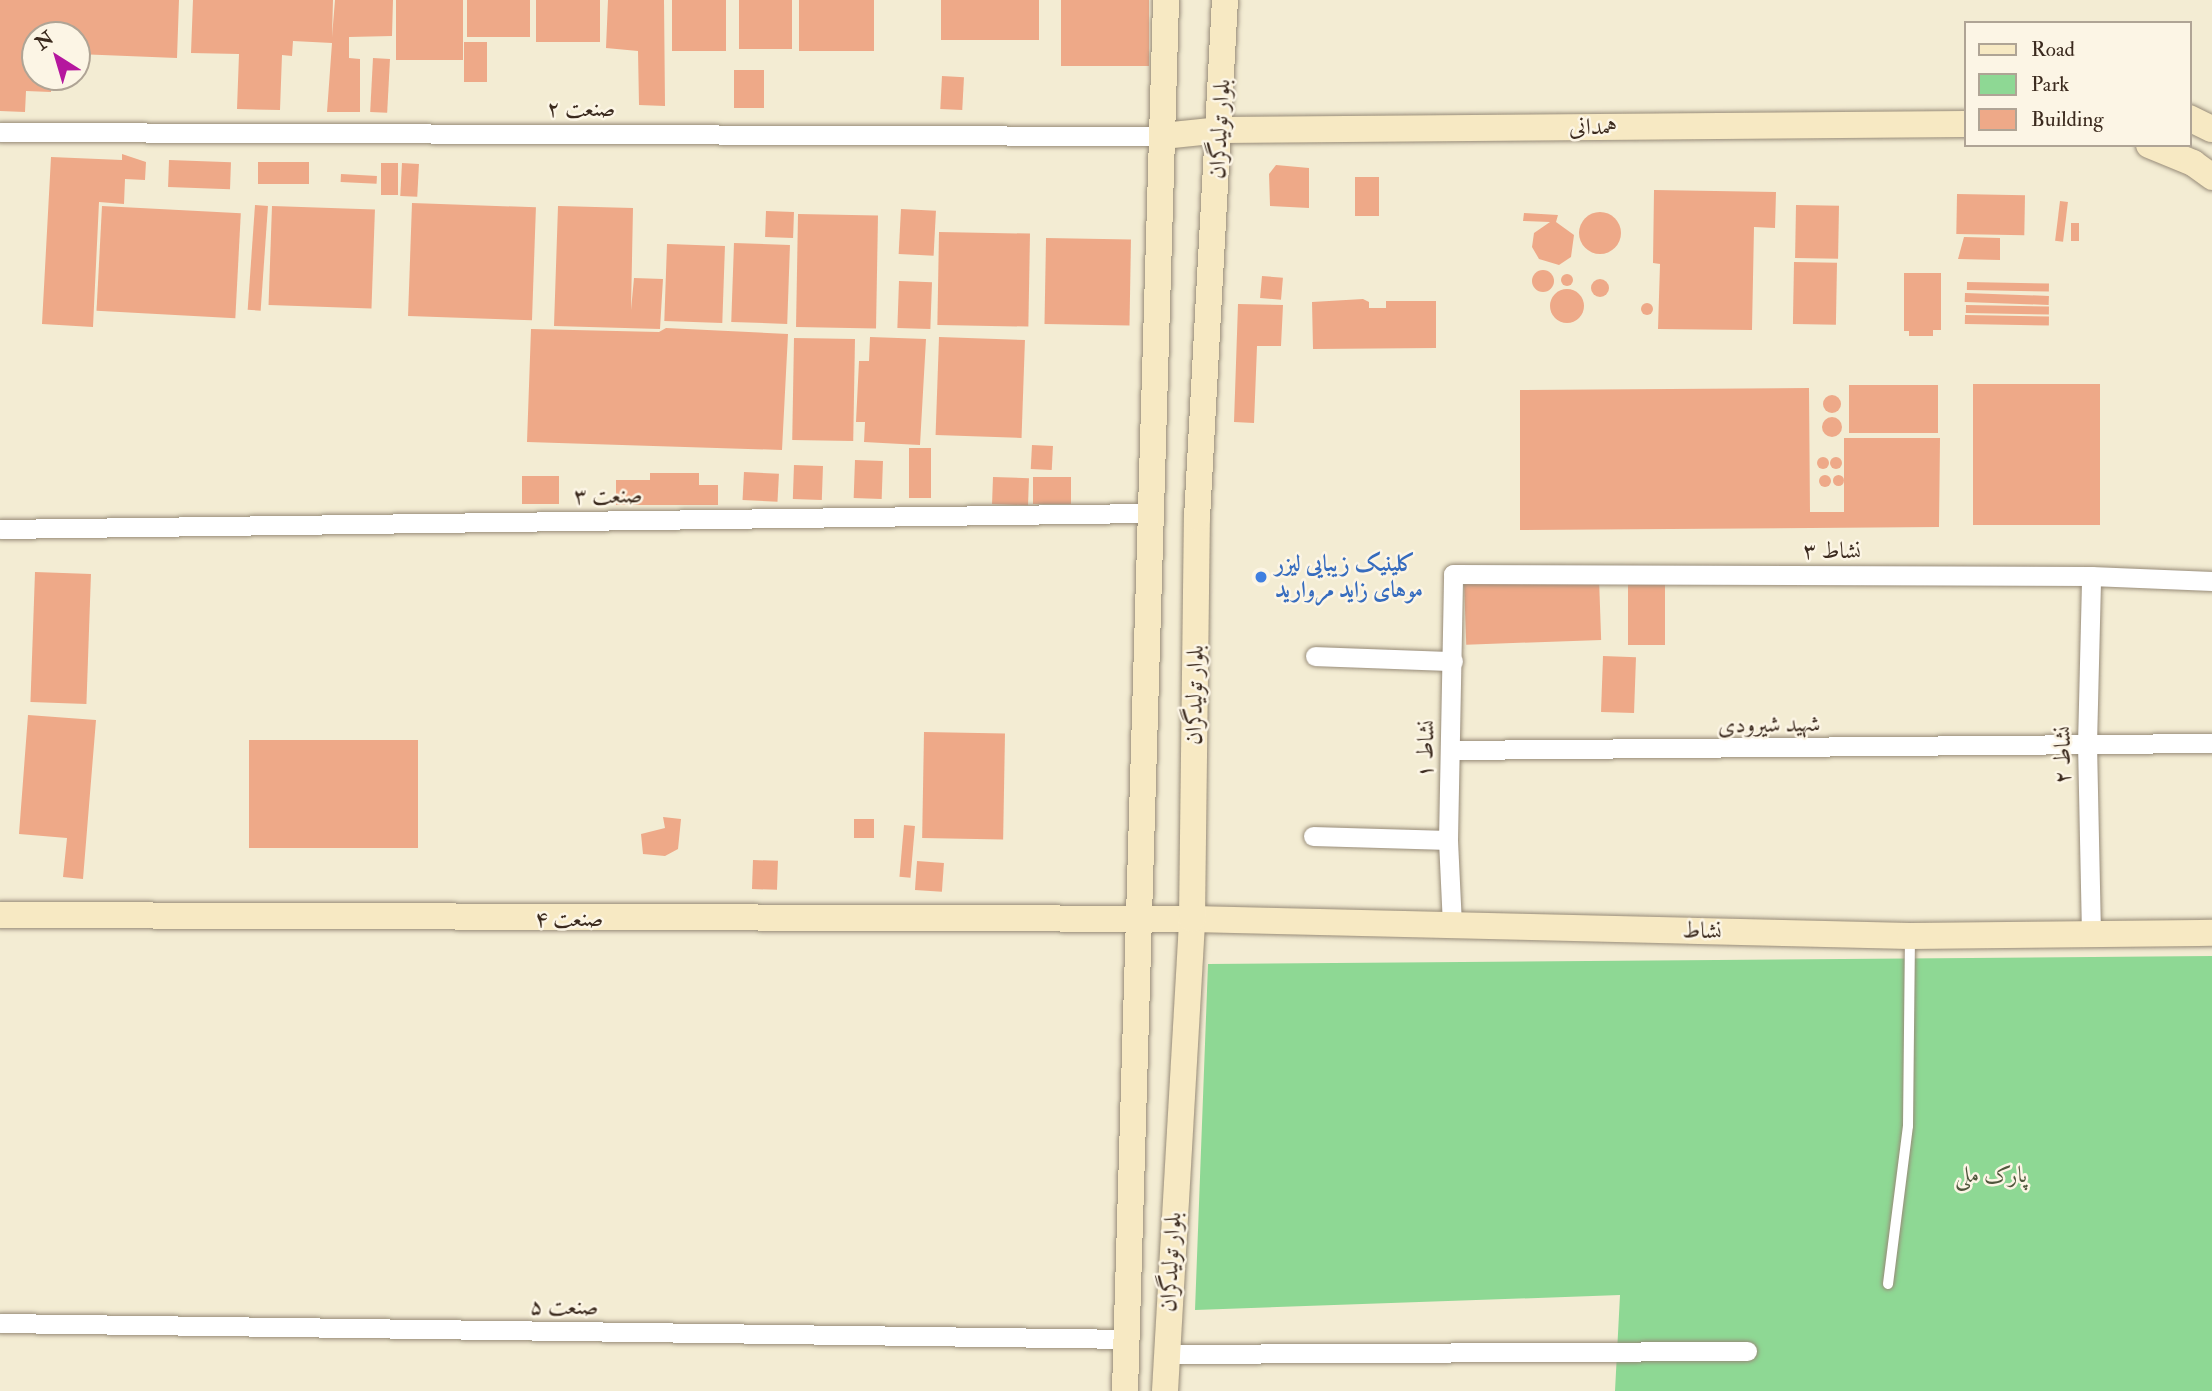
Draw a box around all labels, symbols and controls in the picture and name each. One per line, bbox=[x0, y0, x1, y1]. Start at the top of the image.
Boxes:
north arrow bbox=[21, 21, 91, 91]
legend bbox=[1964, 21, 2191, 147]
text: N bbox=[31, 26, 59, 56]
text: Road bbox=[2031, 36, 2075, 63]
text: Park bbox=[2031, 71, 2069, 98]
street label: بلوار تولیدگران bbox=[1204, 78, 1236, 180]
street label: صنعت ۲ bbox=[547, 95, 615, 123]
text: Building bbox=[2031, 106, 2104, 133]
street label: همدانی bbox=[1569, 113, 1617, 141]
street label: صنعت ۳ bbox=[573, 482, 643, 510]
street label: نشاط ۳ bbox=[1803, 537, 1861, 565]
place label: کلینیک زیبایی لیزر موهای زاید مروارید bbox=[1275, 550, 1423, 604]
marker: کلینیک زیبایی لیزر موهای زاید مروارید bbox=[1253, 569, 1269, 585]
street label: بلوار تولیدگران bbox=[1180, 645, 1210, 745]
street label: شهید شیرودی bbox=[1717, 710, 1821, 740]
street label: نشاط ۱ bbox=[1411, 719, 1441, 779]
street label: نشاط ۲ bbox=[2049, 726, 2077, 784]
street label: صنعت ۴ bbox=[535, 905, 603, 933]
street label: نشاط bbox=[1682, 917, 1722, 945]
park label: پارک ملی bbox=[1955, 1161, 2027, 1189]
street label: بلوار تولیدگران bbox=[1155, 1211, 1187, 1313]
street label: صنعت ۵ bbox=[529, 1293, 599, 1321]

